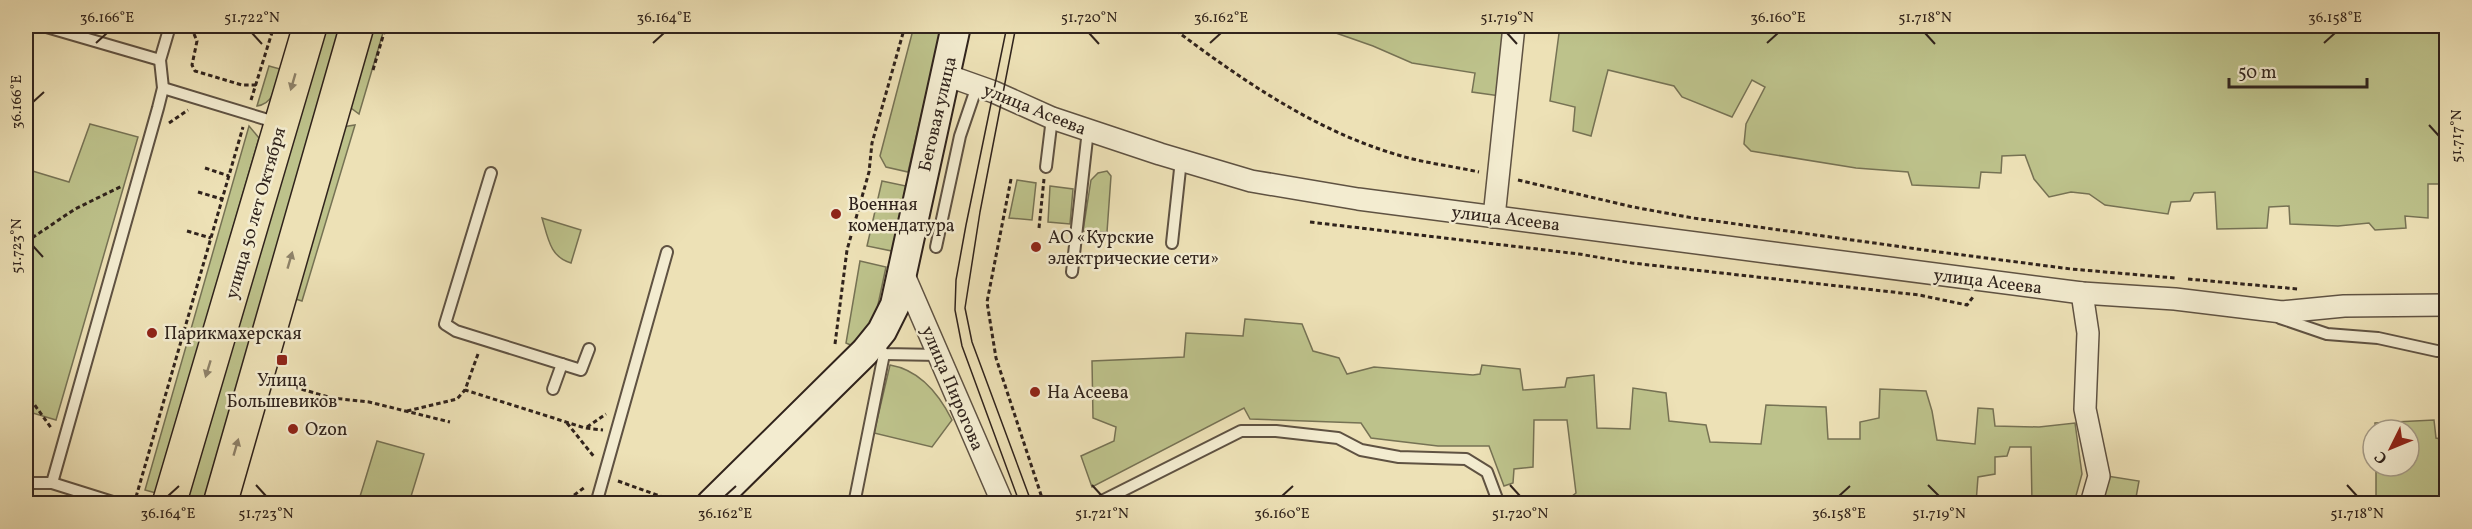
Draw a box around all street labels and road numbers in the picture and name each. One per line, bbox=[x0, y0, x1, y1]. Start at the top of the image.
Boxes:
street label: Беговая улица bbox=[913, 54, 964, 174]
street label: улица Асеева bbox=[979, 78, 1090, 142]
street label: улица 50 лет Октября bbox=[220, 125, 293, 302]
street label: улица Асеева bbox=[1450, 200, 1562, 239]
street label: улица Асеева bbox=[1932, 263, 2044, 302]
street label: улица Пирогова bbox=[914, 322, 989, 455]

